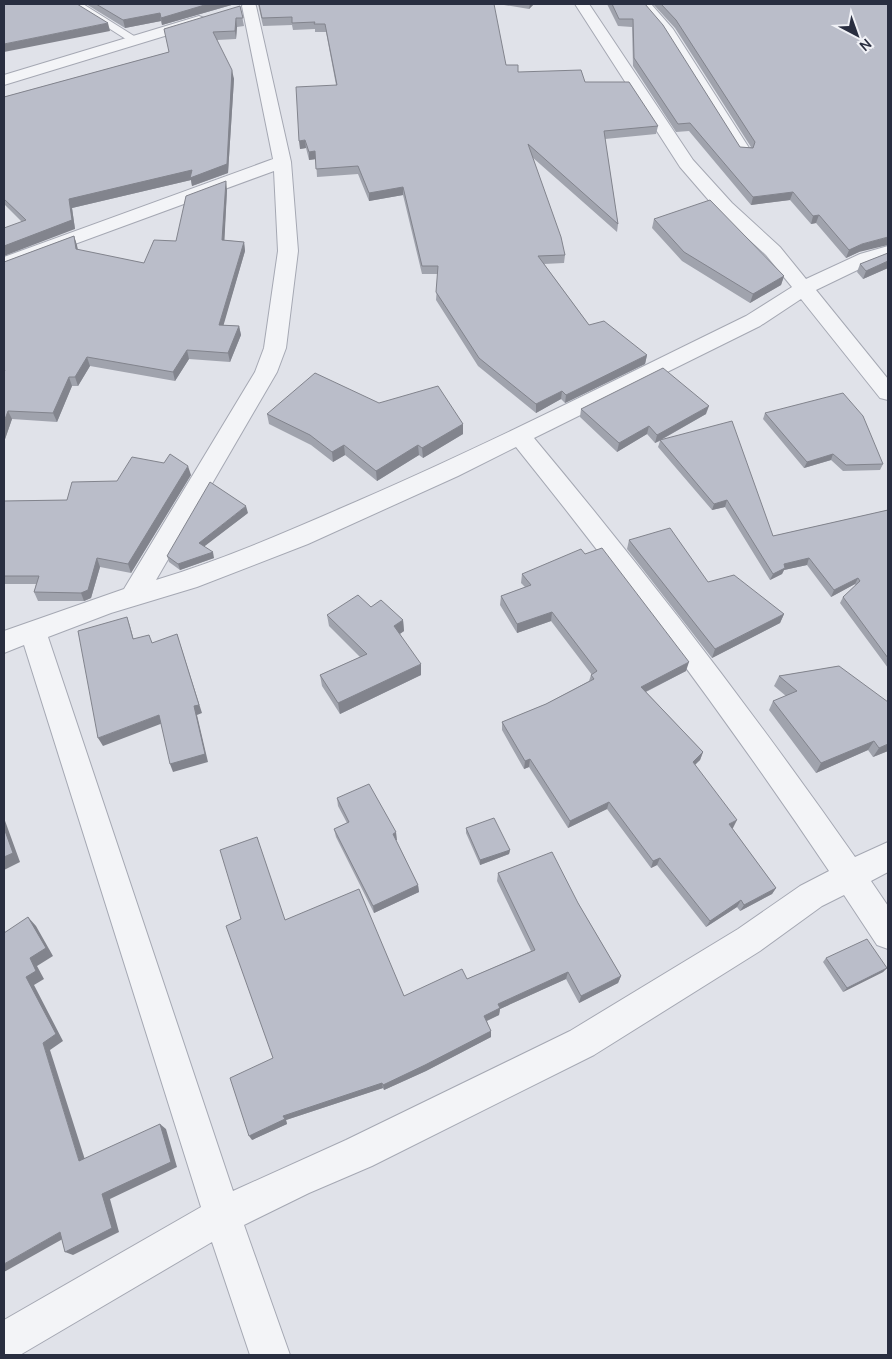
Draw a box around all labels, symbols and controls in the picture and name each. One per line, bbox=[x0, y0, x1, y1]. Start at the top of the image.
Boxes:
north arrow bbox=[832, 10, 882, 60]
text: N bbox=[856, 35, 876, 56]

